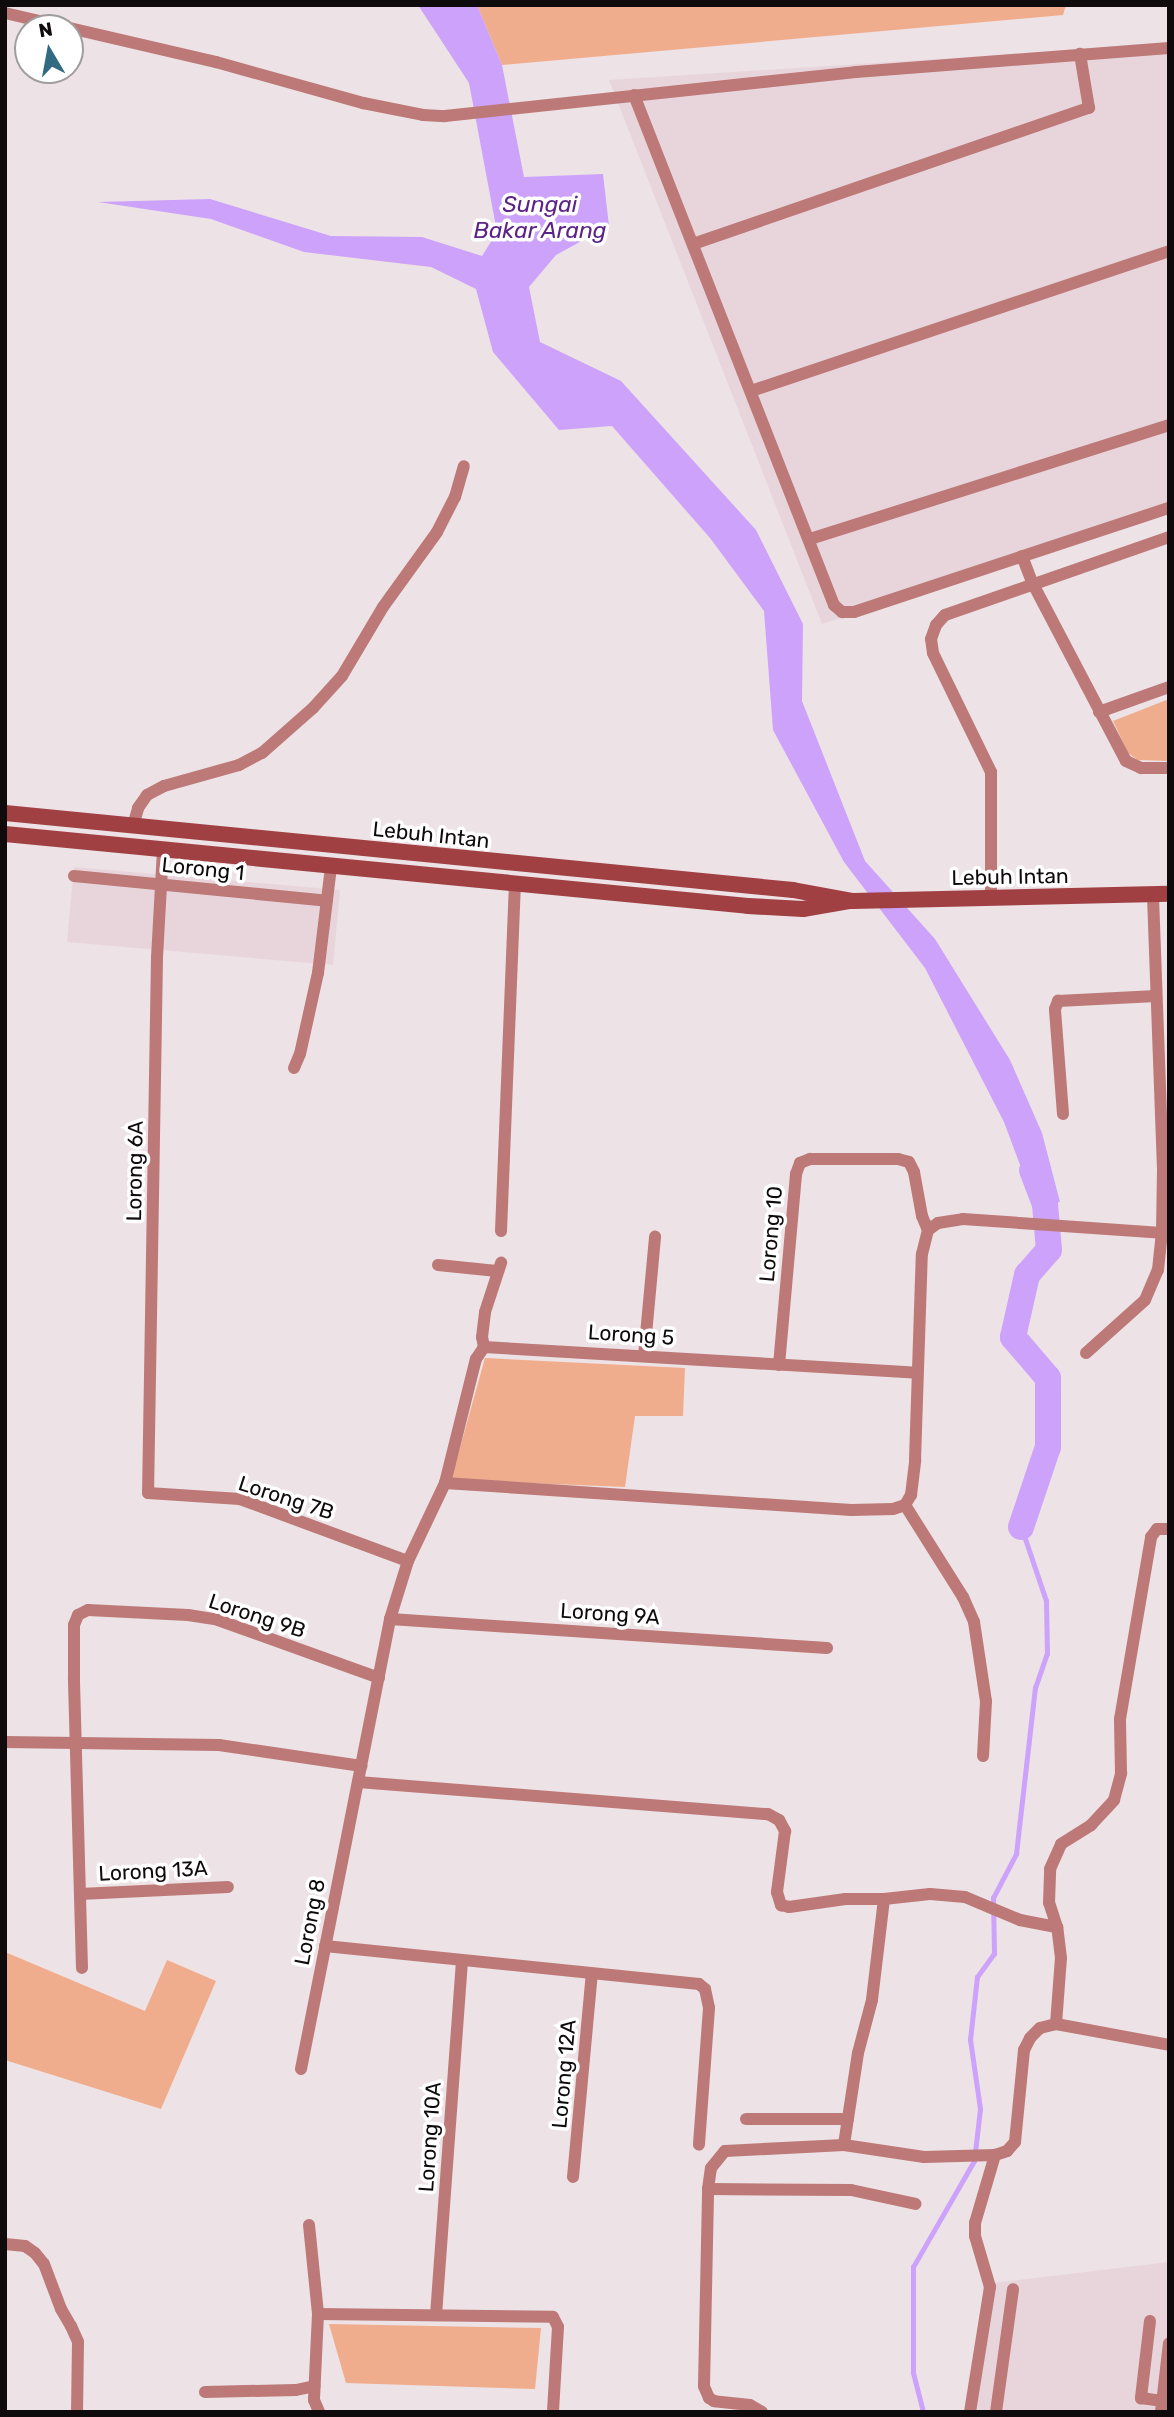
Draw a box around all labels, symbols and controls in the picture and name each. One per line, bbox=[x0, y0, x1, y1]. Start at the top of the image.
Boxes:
north arrow bbox=[14, 14, 84, 84]
text: N bbox=[37, 17, 54, 42]
water label: Sungai Bakar Arang bbox=[473, 190, 607, 244]
street label: Lebuh Intan bbox=[371, 816, 491, 854]
street label: Lorong 1 bbox=[160, 852, 246, 886]
street label: Lebuh Intan bbox=[951, 863, 1069, 891]
street label: Lorong 6A bbox=[122, 1120, 148, 1222]
street label: Lorong 10 bbox=[754, 1185, 788, 1283]
street label: Lorong 5 bbox=[587, 1319, 675, 1351]
street label: Lorong 7B bbox=[235, 1471, 337, 1525]
street label: Lorong 9B bbox=[205, 1589, 309, 1643]
street label: Lorong 9A bbox=[559, 1598, 661, 1630]
street label: Lorong 13A bbox=[98, 1856, 208, 1886]
street label: Lorong 8 bbox=[289, 1877, 331, 1967]
street label: Lorong 12A bbox=[547, 2018, 581, 2130]
street label: Lorong 10A bbox=[414, 2081, 446, 2193]

